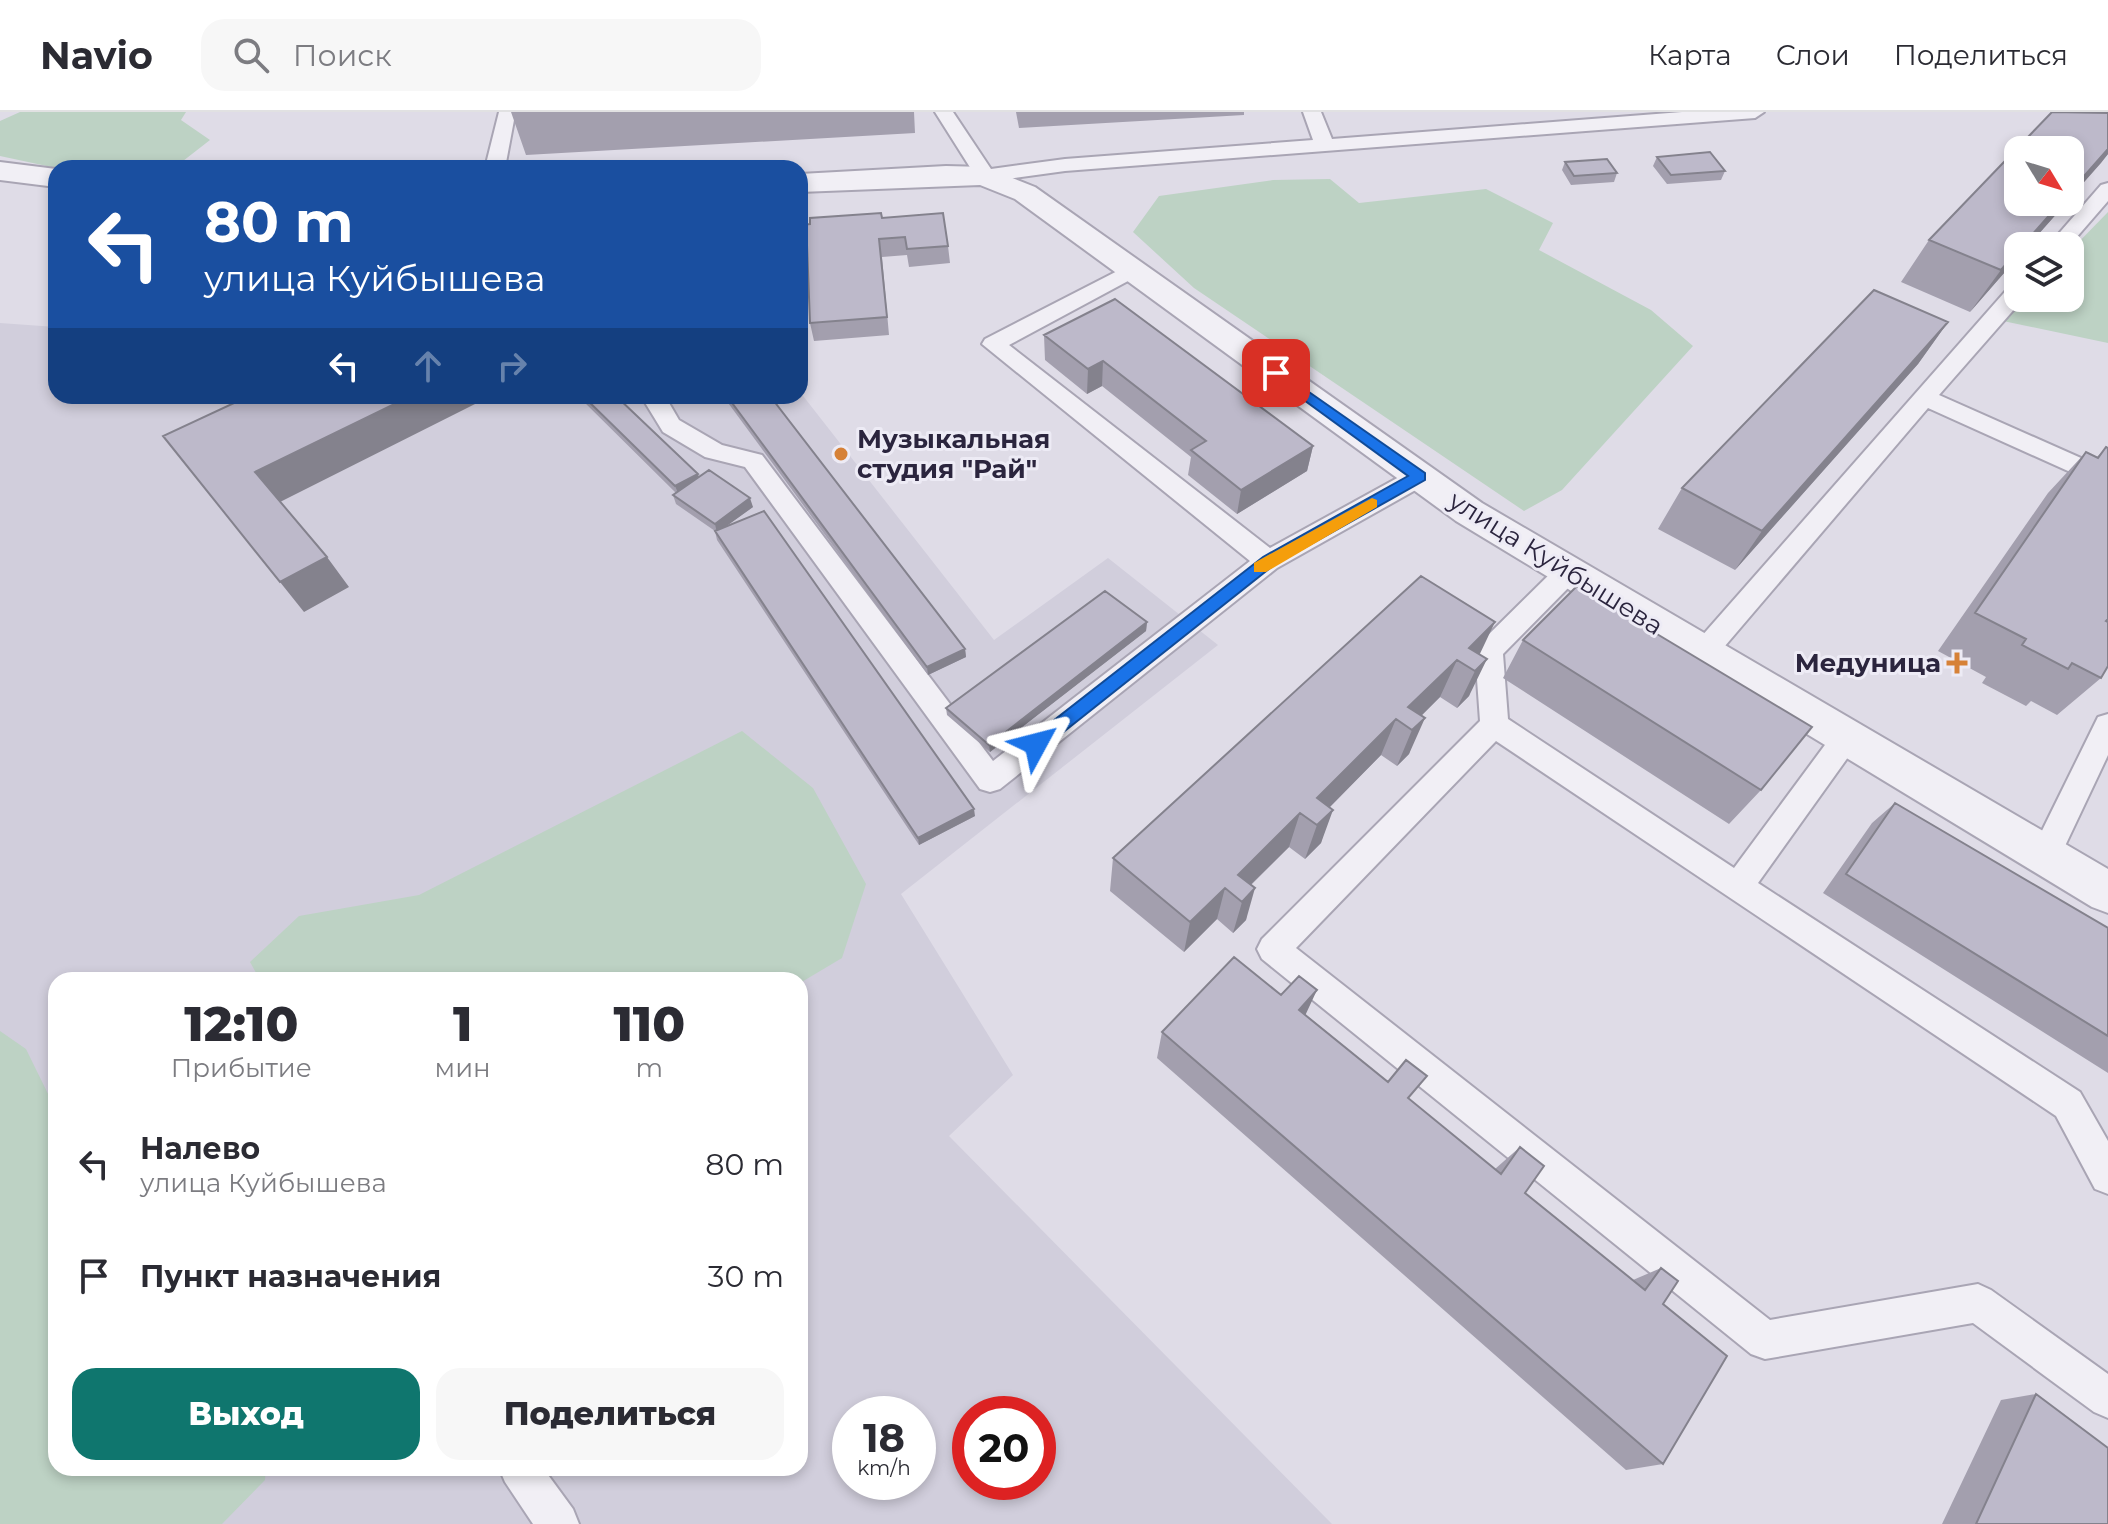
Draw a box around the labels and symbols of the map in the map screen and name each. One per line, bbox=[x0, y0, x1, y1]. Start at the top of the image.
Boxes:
north arrow bbox=[2004, 136, 2084, 216]
pin bbox=[1242, 339, 1310, 407]
place label: Музыкальная студия "Рай" bbox=[857, 423, 1050, 485]
marker: Музыкальная студия "Рай" bbox=[832, 445, 850, 463]
street label: улица Куйбышева bbox=[1442, 484, 1669, 642]
place label: Медуница bbox=[1795, 647, 1941, 679]
marker: Медуница bbox=[1948, 654, 1966, 672]
position arrow bbox=[994, 702, 1078, 786]
speed limit sign: 20 bbox=[952, 1396, 1056, 1500]

